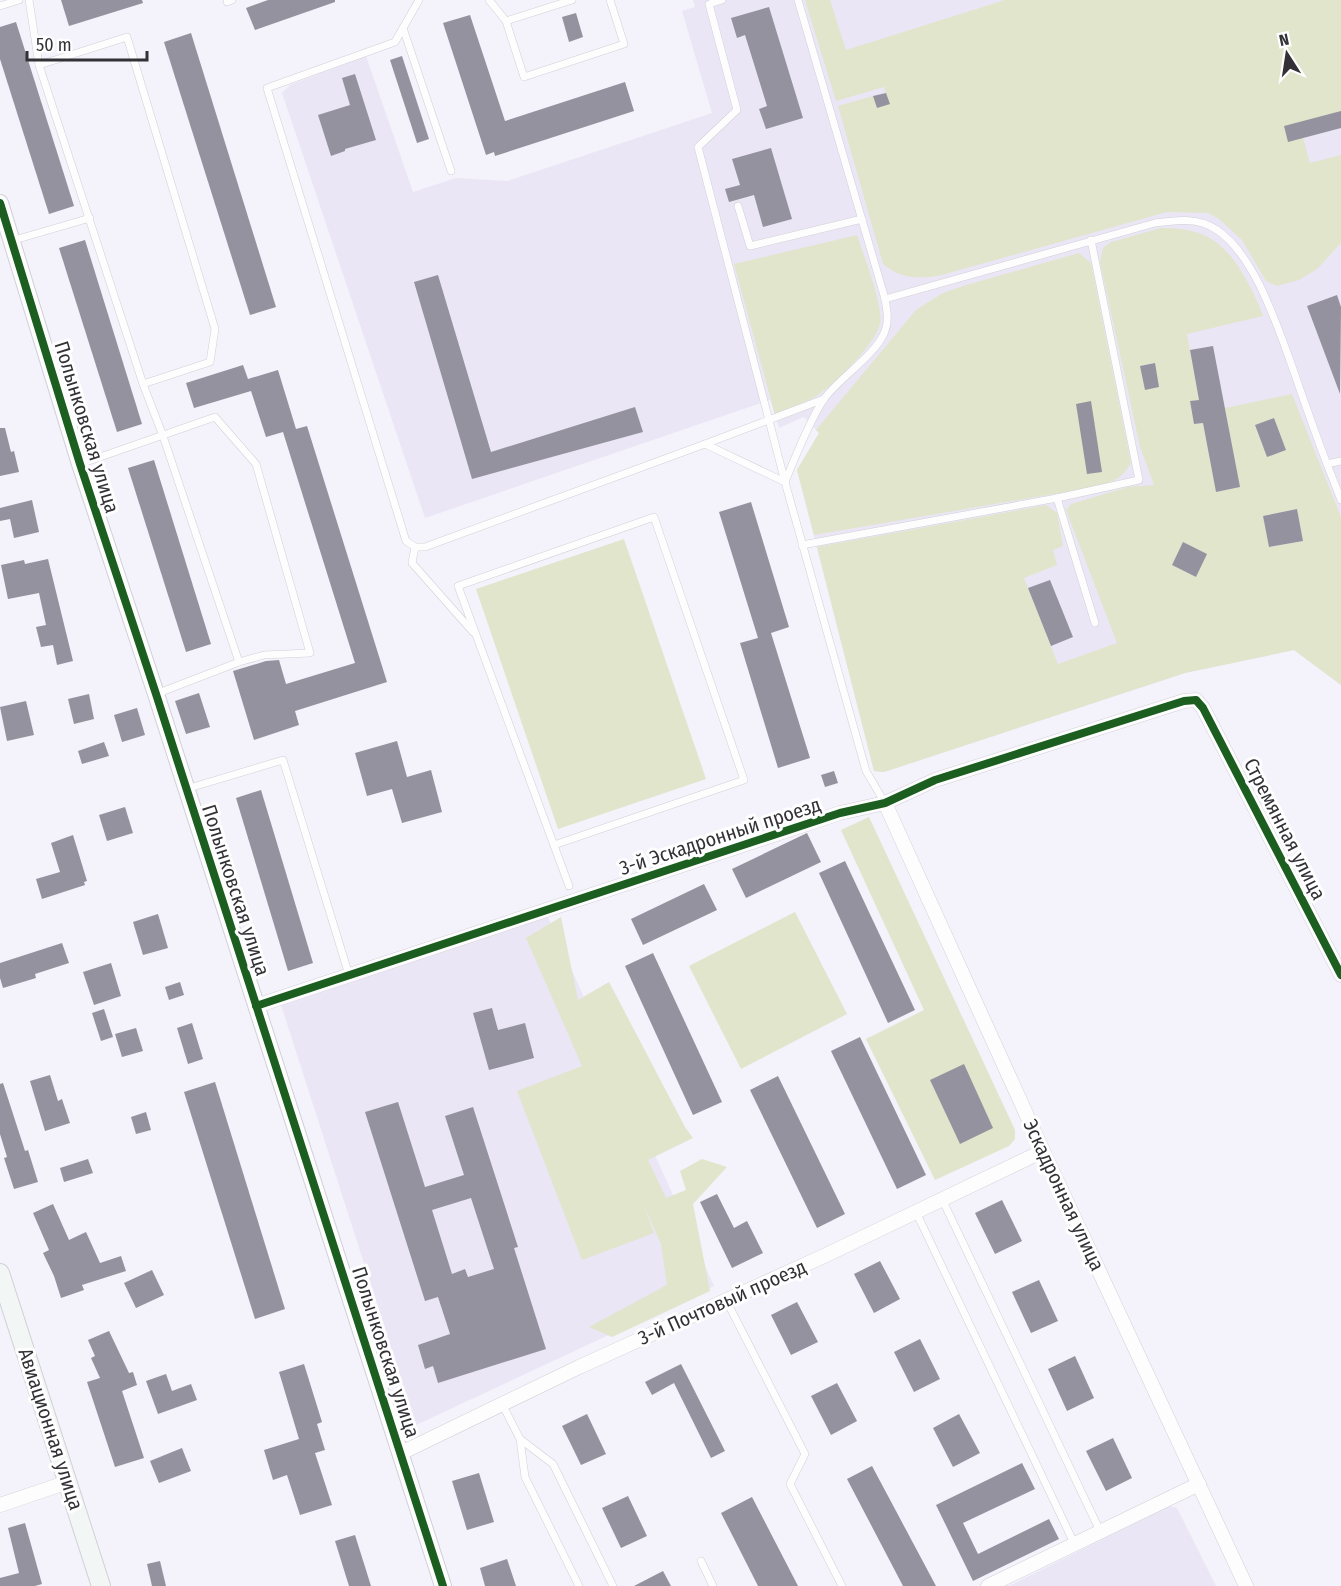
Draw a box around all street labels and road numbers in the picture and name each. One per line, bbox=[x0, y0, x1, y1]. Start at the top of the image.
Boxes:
street label: Полынковская улица bbox=[49, 338, 125, 516]
street label: Стремянная улица bbox=[1239, 754, 1331, 904]
street label: 3-й Эскадронный проезд bbox=[616, 792, 824, 880]
street label: Полынковская улица bbox=[197, 801, 275, 979]
street label: Эскадронная улица bbox=[1018, 1116, 1110, 1274]
street label: 3-й Почтовый проезд bbox=[634, 1254, 810, 1350]
street label: Полынковская улица bbox=[347, 1263, 425, 1441]
street label: Авиационная улица bbox=[14, 1345, 88, 1513]

